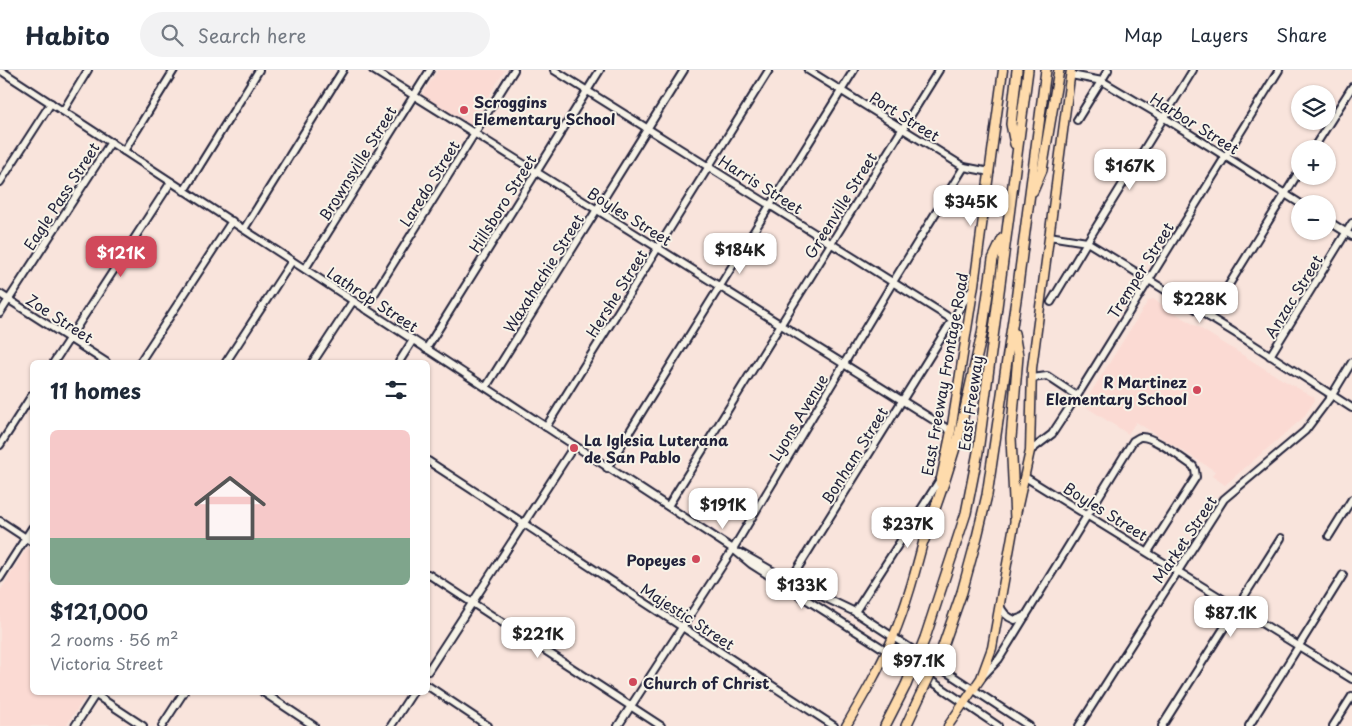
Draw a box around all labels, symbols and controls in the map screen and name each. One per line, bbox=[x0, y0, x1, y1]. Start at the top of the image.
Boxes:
search box bbox=[140, 12, 490, 57]
text: Habito bbox=[25, 17, 110, 53]
icon: search bbox=[158, 21, 186, 49]
text: Search here bbox=[198, 21, 306, 49]
text: Map bbox=[1124, 21, 1163, 48]
text: Layers bbox=[1191, 21, 1248, 48]
text: Share bbox=[1276, 21, 1327, 48]
street label: Port Street bbox=[866, 85, 944, 147]
map controls bbox=[1291, 85, 1336, 240]
button: layers bbox=[1291, 85, 1336, 130]
street label: Harbor Street bbox=[1146, 86, 1244, 160]
place label: Scroggins Elementary School bbox=[474, 90, 615, 130]
street label: Brownsville Street bbox=[312, 101, 402, 225]
marker: Scroggins Elementary School bbox=[458, 104, 470, 116]
street label: Laredo Street bbox=[393, 135, 465, 231]
street label: Eagle Pass Street bbox=[17, 137, 105, 255]
button: + bbox=[1291, 140, 1336, 185]
street label: Greenville Street bbox=[798, 147, 882, 263]
pin: $167K bbox=[1095, 148, 1165, 191]
street label: Hillsboro Street bbox=[463, 149, 541, 257]
street label: Harris Street bbox=[714, 149, 808, 219]
text: $167K bbox=[1105, 153, 1155, 177]
street label: Boyles Street bbox=[583, 181, 677, 251]
pin: $345K bbox=[936, 184, 1006, 227]
text: $345K bbox=[944, 189, 998, 213]
button: − bbox=[1291, 195, 1336, 240]
street label: Waxahachie Street bbox=[497, 209, 589, 337]
street label: Tremper Street bbox=[1101, 217, 1179, 323]
pin: $184K bbox=[705, 232, 775, 275]
pin: $121K bbox=[86, 236, 156, 278]
text: $184K bbox=[715, 237, 765, 261]
text: $121K bbox=[97, 240, 145, 264]
street label: Hershe Street bbox=[580, 245, 652, 341]
street label: Anzac Street bbox=[1258, 250, 1328, 342]
street label: Lathrop Street bbox=[323, 261, 423, 337]
street label: East Freeway Frontage Road bbox=[917, 270, 971, 478]
pin: $228K bbox=[1165, 282, 1235, 324]
text: $228K bbox=[1173, 286, 1227, 310]
street label: Zoe Street bbox=[22, 288, 98, 348]
street label: East Freeway bbox=[954, 354, 986, 452]
street label: Lyons Avenue bbox=[763, 369, 833, 465]
place label: R Martinez Elementary School bbox=[1046, 370, 1187, 410]
text: 11 homes bbox=[50, 374, 141, 406]
icon: filters bbox=[382, 376, 410, 404]
marker: R Martinez Elementary School bbox=[1191, 384, 1203, 396]
street label: Bonham Street bbox=[815, 402, 893, 508]
place label: La Iglesia Luterana de San Pablo bbox=[584, 428, 729, 468]
marker: La Iglesia Luterana de San Pablo bbox=[568, 442, 580, 454]
icon: home bbox=[185, 463, 275, 553]
street label: Boyles Street bbox=[1059, 476, 1153, 546]
pin: $191K bbox=[688, 488, 758, 530]
street label: Market Street bbox=[1146, 491, 1222, 587]
text: $191K bbox=[700, 492, 746, 516]
pin: $237K bbox=[873, 506, 943, 549]
text: $237K bbox=[882, 511, 934, 535]
place label: Popeyes bbox=[627, 548, 686, 571]
marker: Popeyes bbox=[690, 553, 702, 565]
pin: $133K bbox=[767, 568, 837, 610]
text: $133K bbox=[777, 572, 827, 596]
street label: Majestic Street bbox=[636, 577, 740, 655]
text: $121,000 bbox=[50, 595, 148, 627]
pin: $87.1K bbox=[1190, 596, 1272, 638]
text: $87.1K bbox=[1205, 600, 1257, 624]
pin: $221K bbox=[503, 616, 573, 659]
text: $221K bbox=[512, 621, 564, 645]
text: 2 rooms · 56 m² bbox=[50, 627, 179, 651]
pin: $97.1K bbox=[878, 644, 960, 686]
text: $97.1K bbox=[893, 648, 945, 672]
text: Victoria Street bbox=[50, 651, 163, 675]
place label: Church of Christ bbox=[643, 671, 769, 694]
marker: Church of Christ bbox=[627, 676, 639, 688]

